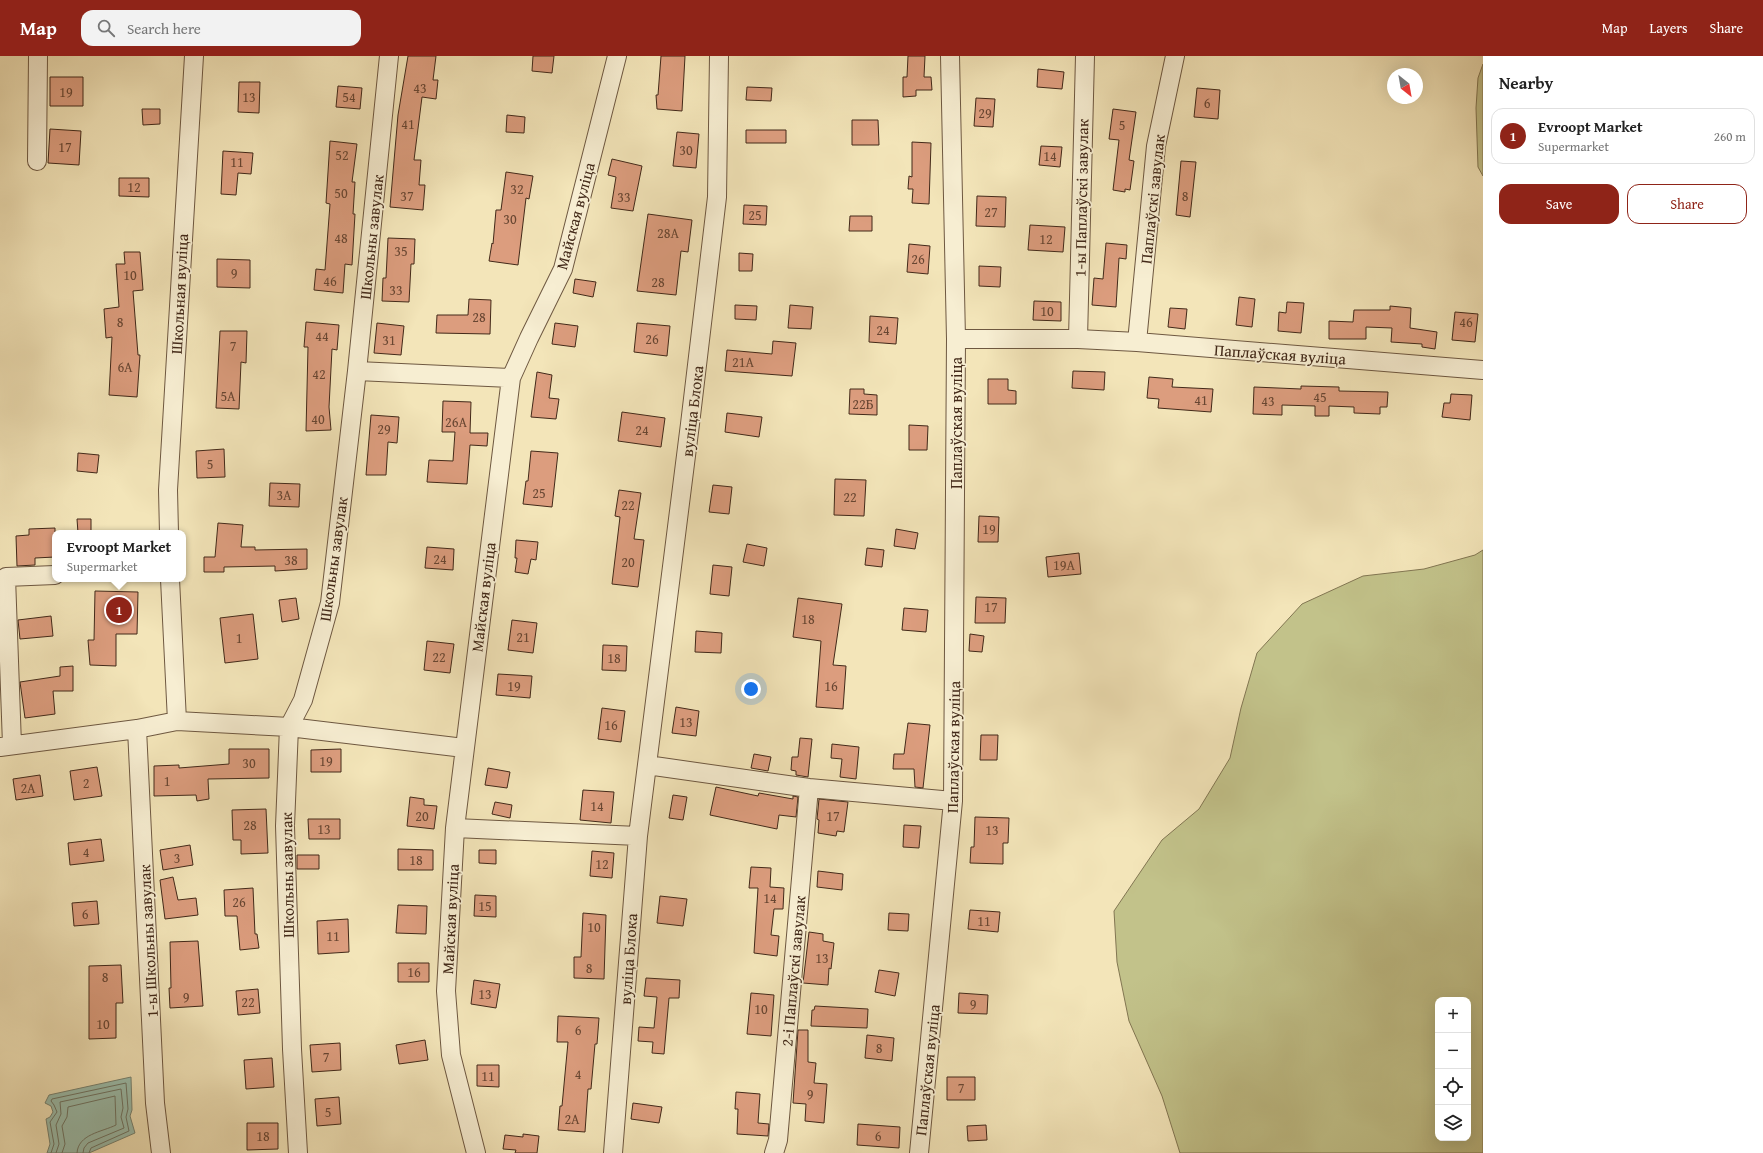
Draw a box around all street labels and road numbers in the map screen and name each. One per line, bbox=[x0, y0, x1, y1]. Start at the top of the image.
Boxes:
street label: 1-ы Паплаўскі завулак bbox=[1068, 118, 1094, 277]
street label: Паплаўскі завулак bbox=[1133, 132, 1171, 265]
street label: Майская вуліца bbox=[549, 159, 601, 272]
street label: Школьны завулак bbox=[353, 173, 390, 301]
street label: Школьная вуліца bbox=[164, 233, 194, 355]
street label: Паплаўская вуліца bbox=[1213, 337, 1347, 371]
street label: Паплаўская вуліца bbox=[944, 357, 968, 489]
street label: вуліца Блока bbox=[675, 364, 710, 458]
street label: Школьны завулак bbox=[312, 495, 354, 623]
street label: Майская вуліца bbox=[464, 540, 502, 653]
street label: Паплаўская вуліца bbox=[940, 680, 966, 813]
street label: Школьны завулак bbox=[274, 811, 300, 938]
street label: 1-ы Школьны завулак bbox=[132, 863, 164, 1018]
street label: Майская вуліца bbox=[435, 863, 465, 975]
street label: 2-і Паплаўскі завулак bbox=[774, 894, 812, 1048]
street label: вуліца Блока bbox=[613, 912, 643, 1005]
street label: Паплаўская вуліца bbox=[908, 1003, 946, 1137]

